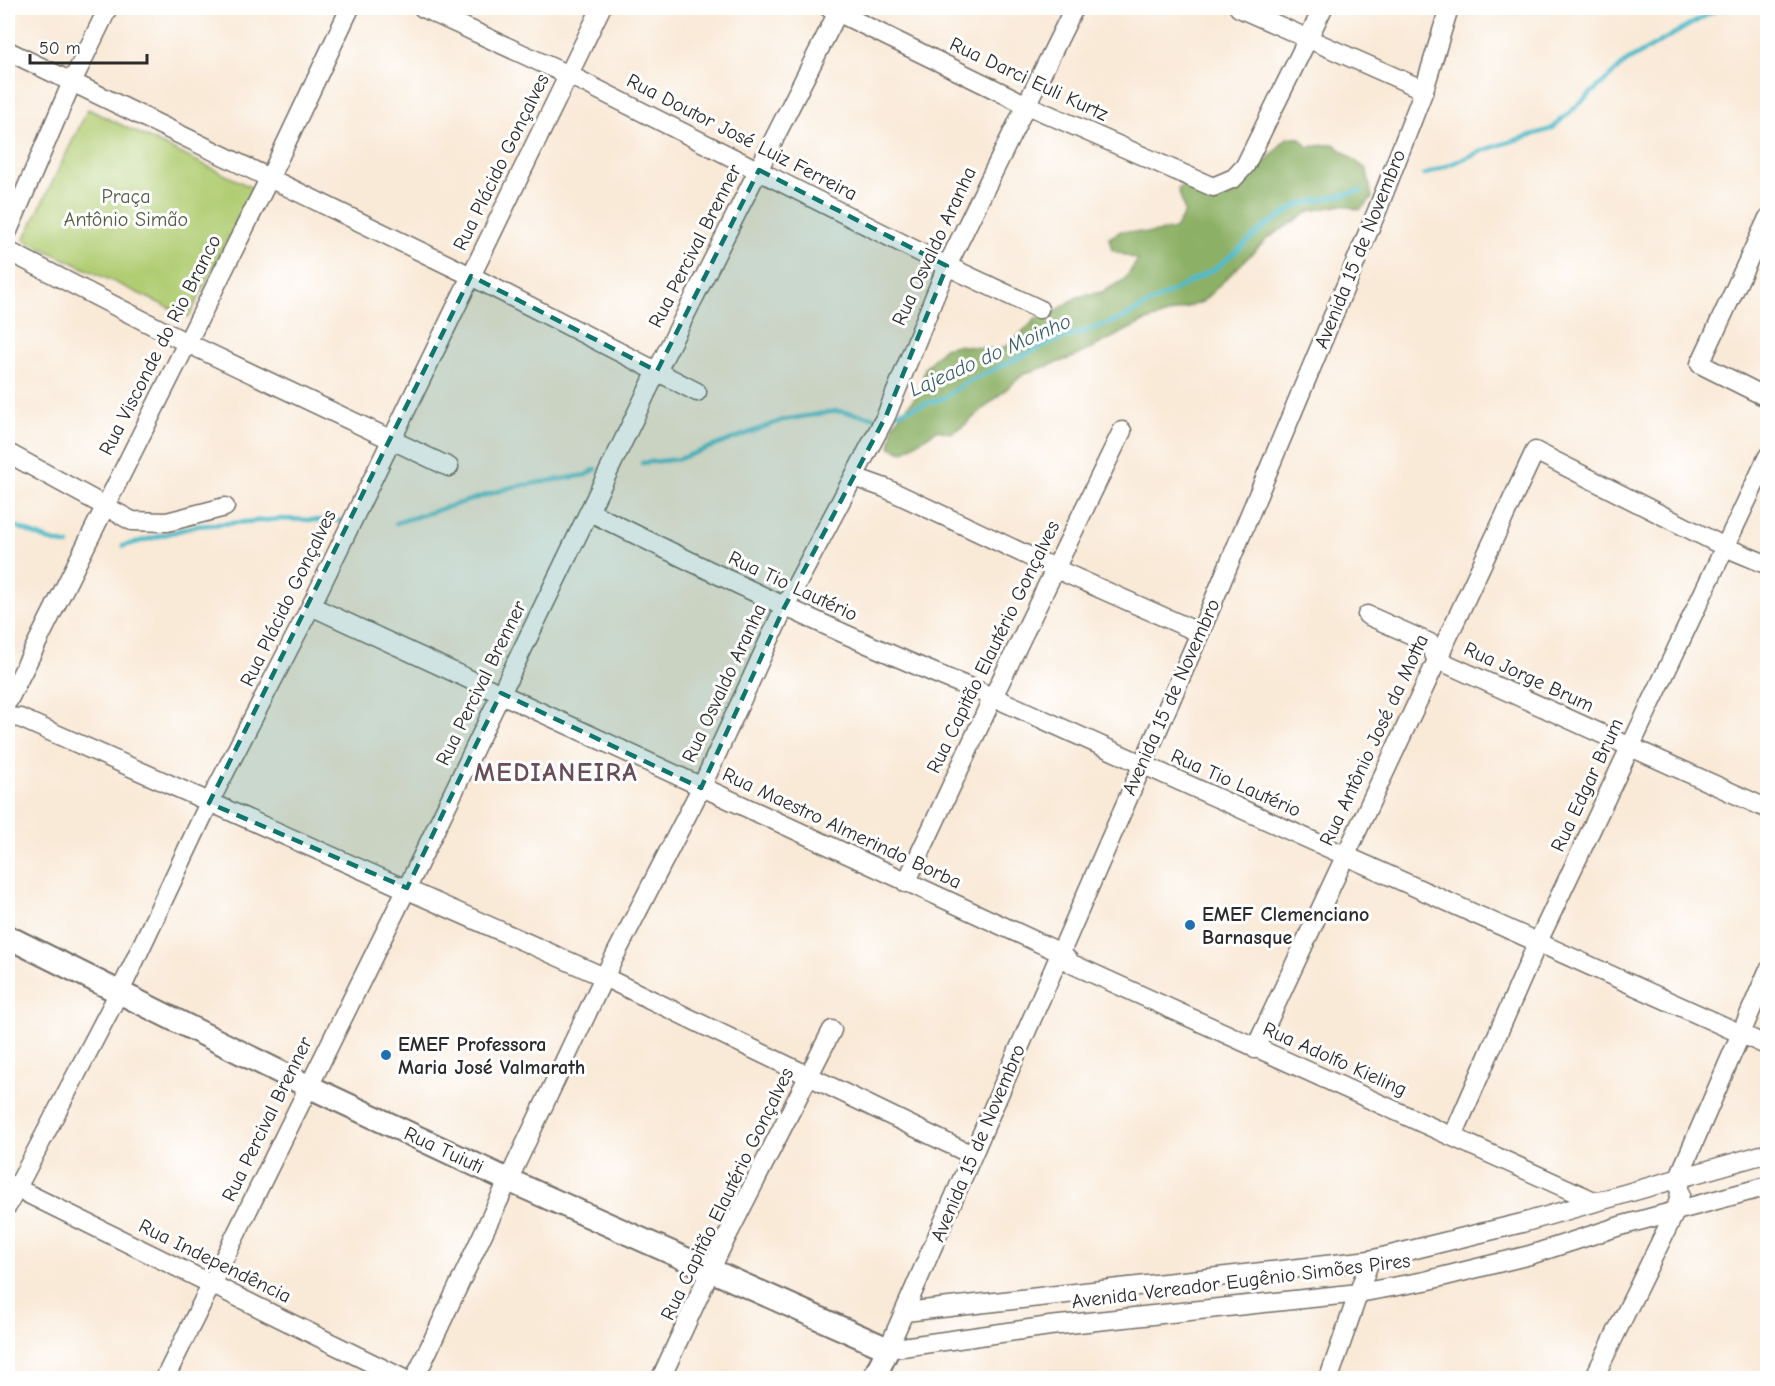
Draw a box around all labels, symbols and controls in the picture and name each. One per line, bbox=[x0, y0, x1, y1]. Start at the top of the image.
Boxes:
scale bar bbox=[30, 27, 147, 65]
street label: Rua Darci Euli Kurtz bbox=[946, 32, 1112, 126]
text: 50 m bbox=[39, 38, 81, 59]
street label: Rua Doutor José Luiz Ferreira bbox=[623, 69, 861, 205]
street label: Rua Plácido Gonçalves bbox=[448, 70, 554, 254]
street label: Avenida 15 de Novembro bbox=[1310, 146, 1410, 352]
street label: Rua Percival Brenner bbox=[644, 160, 746, 332]
street label: Rua Osvaldo Aranha bbox=[887, 163, 981, 329]
park label: Praça Antônio Simão bbox=[64, 185, 188, 231]
street label: Rua Visconde do Rio Branco bbox=[94, 231, 226, 459]
water label: Lajeado do Moinho bbox=[906, 309, 1074, 401]
street label: Rua Plácido Gonçalves bbox=[235, 506, 341, 690]
street label: Rua Capitão Elautério Gonçalves bbox=[922, 517, 1064, 777]
street label: Rua Tio Lautério bbox=[725, 546, 861, 626]
street label: Avenida 15 de Novembro bbox=[1117, 595, 1225, 799]
street label: Rua Percival Brenner bbox=[431, 597, 531, 769]
street label: Rua Osvaldo Aranha bbox=[677, 600, 771, 766]
street label: Rua Antônio José da Motta bbox=[1315, 631, 1433, 849]
street label: Rua Jorge Brum bbox=[1460, 637, 1598, 717]
street label: Rua Edgar Brum bbox=[1546, 715, 1628, 855]
street label: Rua Tio Lautério bbox=[1167, 744, 1305, 822]
district label: MEDIANEIRA bbox=[474, 758, 638, 788]
street label: Rua Maestro Almerindo Borba bbox=[719, 762, 965, 894]
place label: EMEF Clemenciano Barnasque bbox=[1202, 903, 1369, 949]
marker: EMEF Clemenciano Barnasque bbox=[1183, 918, 1197, 932]
street label: Rua Adolfo Kieling bbox=[1259, 1017, 1411, 1101]
street label: Rua Percival Brenner bbox=[217, 1033, 317, 1205]
place label: EMEF Professora Maria José Valmarath bbox=[398, 1033, 585, 1079]
street label: Avenida 15 de Novembro bbox=[926, 1041, 1030, 1245]
marker: EMEF Professora Maria José Valmarath bbox=[379, 1048, 393, 1062]
street label: Rua Capitão Elautério Gonçalves bbox=[656, 1064, 798, 1324]
street label: Rua Tuiuti bbox=[401, 1122, 487, 1178]
street label: Rua Independência bbox=[135, 1214, 295, 1308]
street label: Avenida Vereador Eugênio Simões Pires bbox=[1070, 1249, 1412, 1313]

